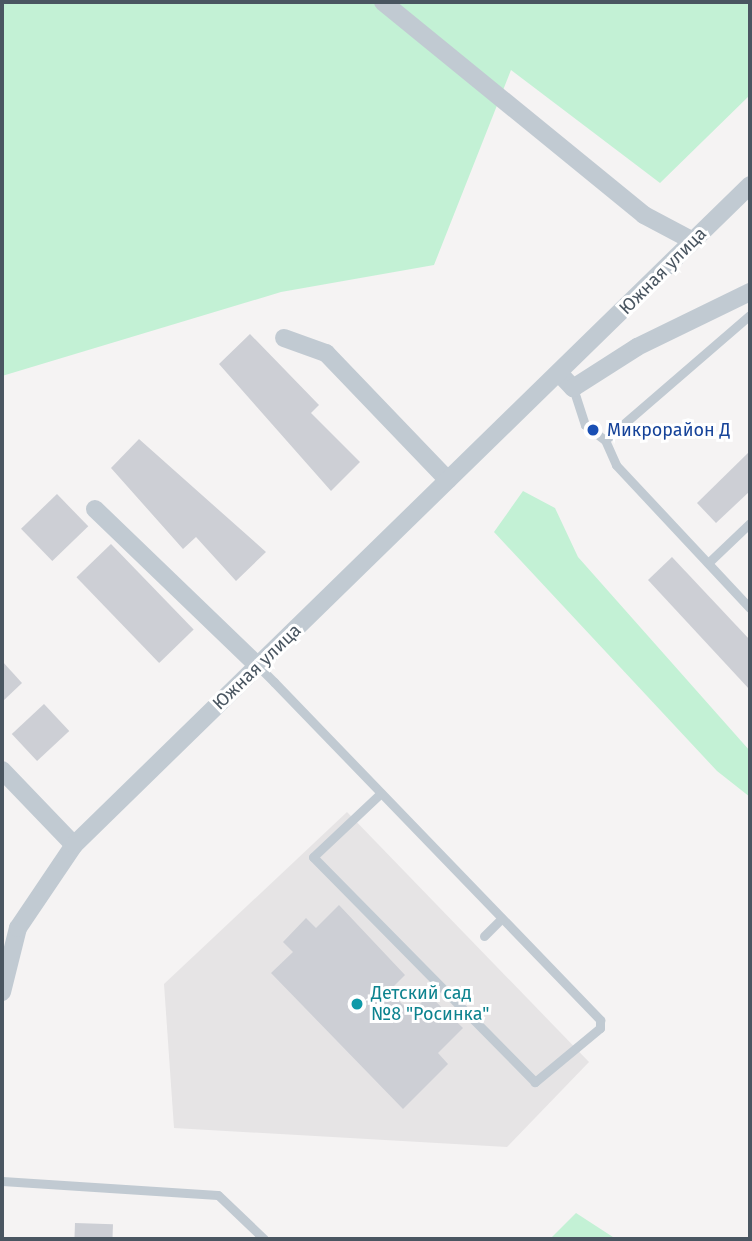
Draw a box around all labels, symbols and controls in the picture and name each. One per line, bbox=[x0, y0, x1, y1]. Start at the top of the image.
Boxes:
street label: Южная улица bbox=[615, 223, 711, 319]
place label: Микрорайон Д bbox=[607, 419, 730, 441]
marker: Микрорайон Д bbox=[585, 422, 601, 438]
street label: Южная улица bbox=[208, 620, 306, 714]
place label: Детский сад №8 "Росинка" bbox=[371, 983, 489, 1026]
marker: Детский сад №8 "Росинка" bbox=[349, 996, 365, 1012]

